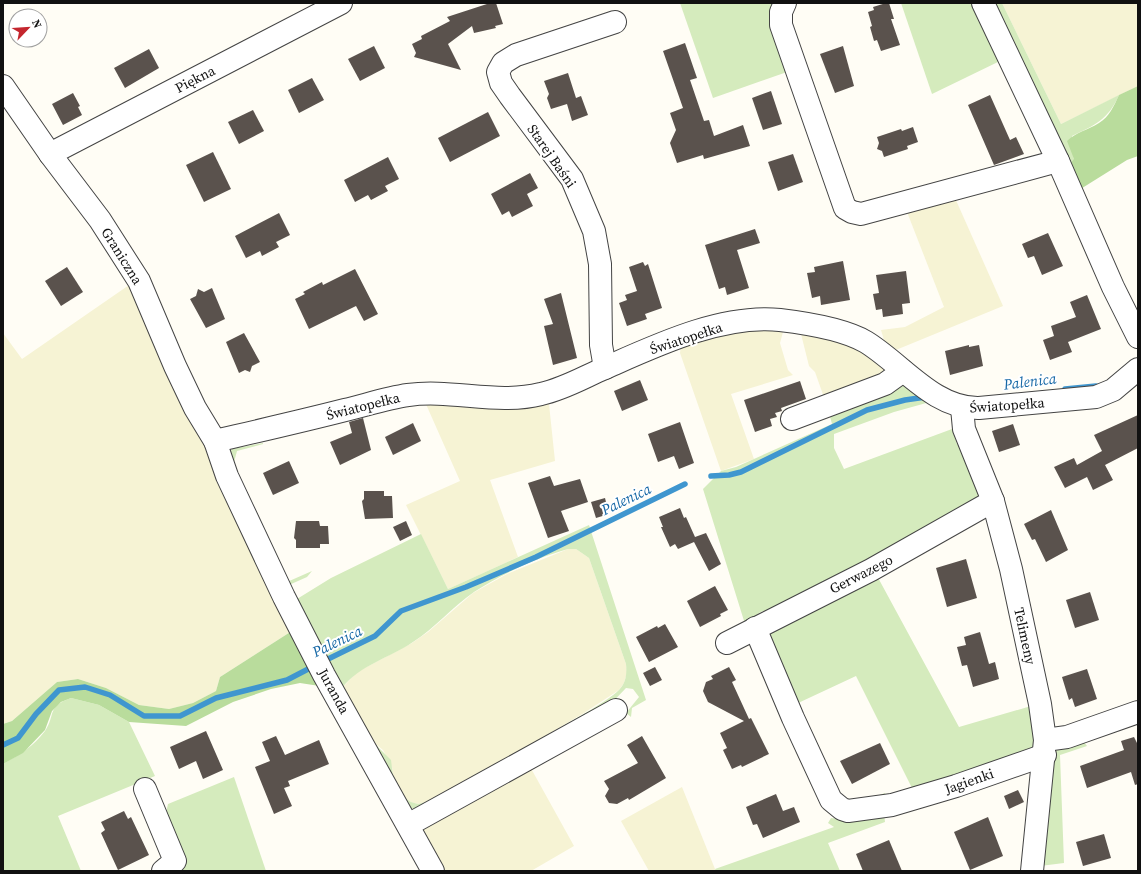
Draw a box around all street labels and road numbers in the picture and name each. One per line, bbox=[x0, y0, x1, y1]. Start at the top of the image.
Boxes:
street label: Piękna bbox=[171, 60, 219, 98]
street label: Starej Baśni bbox=[523, 120, 581, 192]
street label: Graniczna bbox=[97, 224, 148, 289]
street label: Światopełka bbox=[647, 317, 726, 359]
street label: Światopełka bbox=[324, 387, 403, 425]
street label: Światopełka bbox=[969, 392, 1046, 418]
street label: Gerwazego bbox=[826, 549, 896, 598]
street label: Telimeny bbox=[1009, 606, 1041, 667]
street label: Juranda bbox=[313, 664, 355, 718]
street label: Jagienki bbox=[941, 763, 996, 799]

